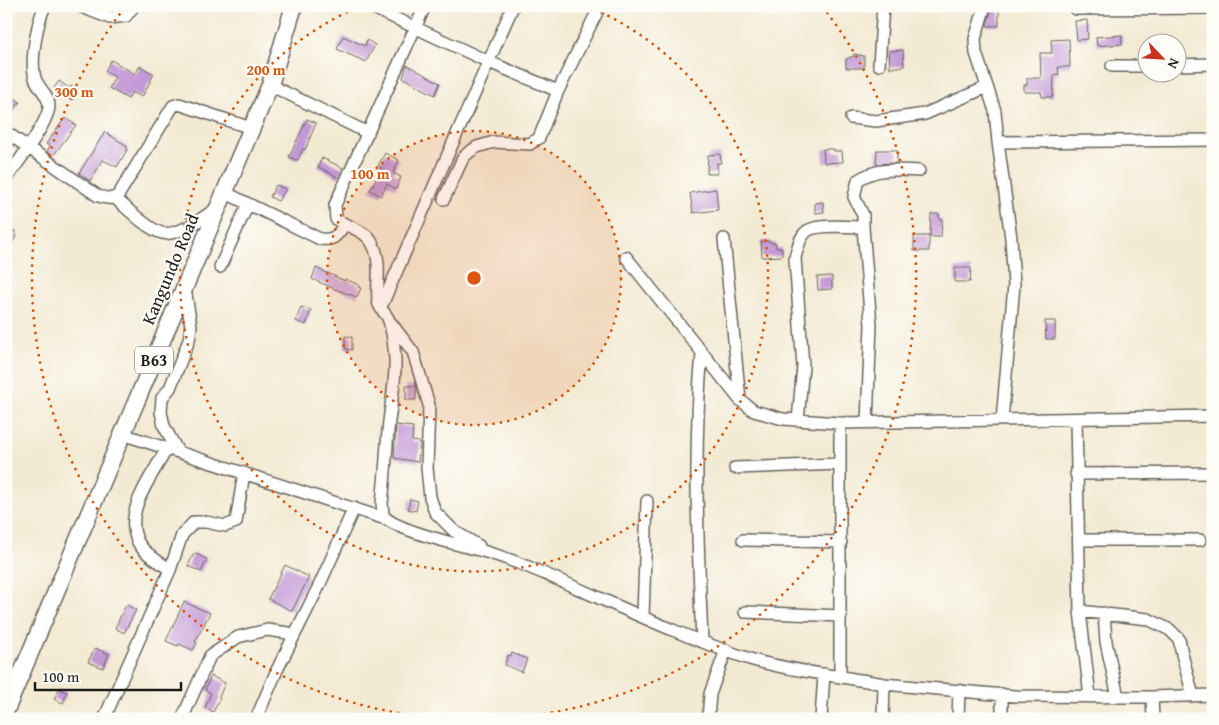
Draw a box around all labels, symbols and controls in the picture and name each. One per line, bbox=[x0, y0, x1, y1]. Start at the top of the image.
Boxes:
north arrow bbox=[1136, 32, 1186, 82]
text: N bbox=[1162, 55, 1185, 73]
text: 200 m bbox=[246, 59, 286, 80]
text: 300 m bbox=[54, 81, 94, 102]
text: 100 m bbox=[350, 163, 390, 184]
street label: Kangundo Road bbox=[134, 209, 206, 329]
centre of rings bbox=[465, 269, 483, 287]
road number: B63 bbox=[135, 346, 173, 374]
scale bar bbox=[35, 660, 181, 692]
text: 100 m bbox=[42, 666, 80, 687]

